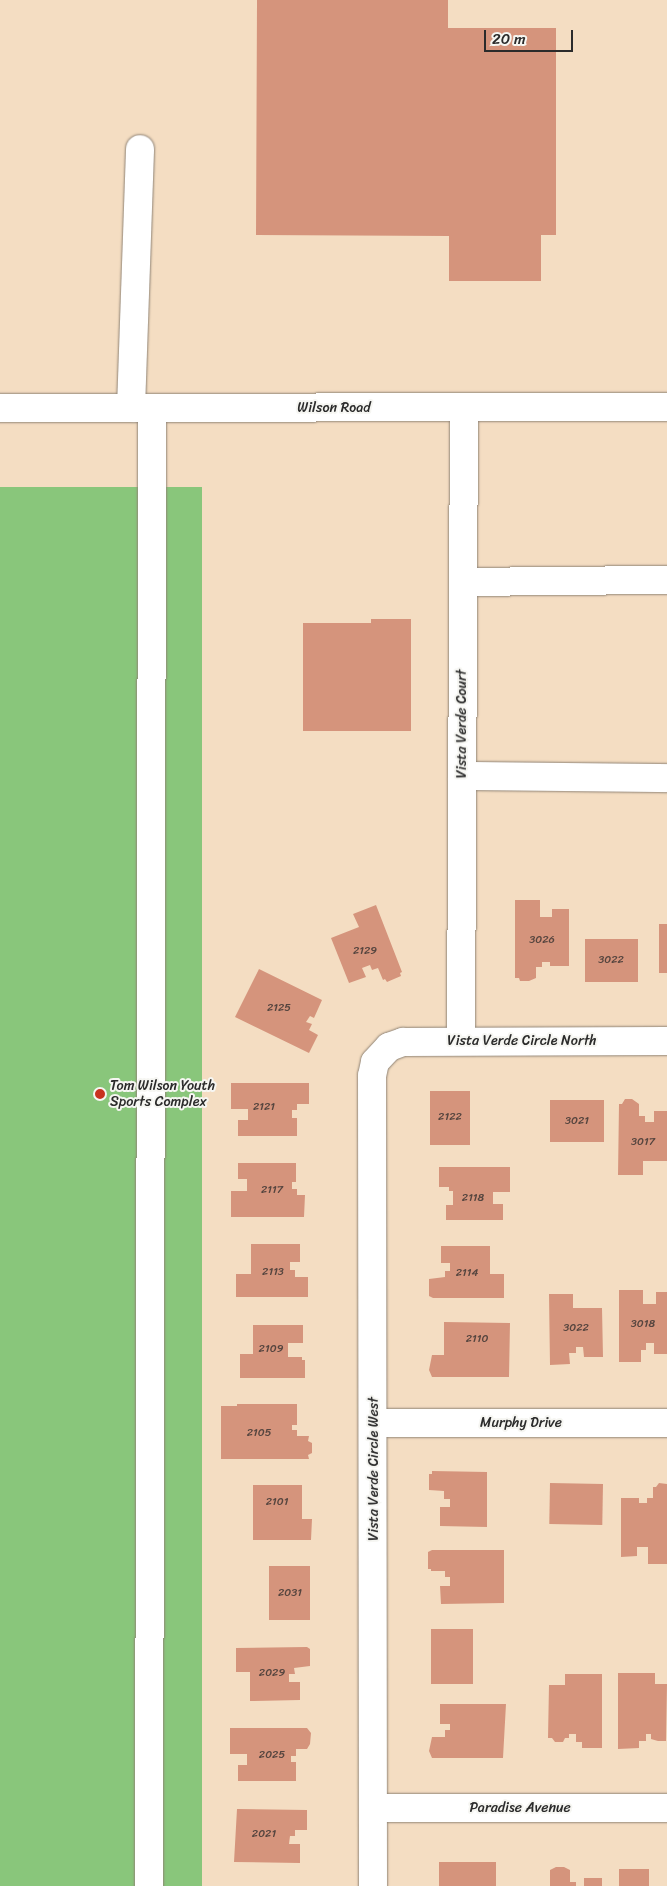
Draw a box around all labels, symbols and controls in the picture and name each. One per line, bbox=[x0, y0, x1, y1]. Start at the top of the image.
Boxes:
scale bar bbox=[487, 20, 576, 52]
text: 20 m bbox=[492, 26, 526, 52]
street label: Wilson Road bbox=[297, 400, 371, 416]
street label: Vista Verde Court bbox=[454, 670, 470, 778]
house number: 3026 bbox=[529, 933, 555, 947]
house number: 2129 bbox=[353, 944, 377, 958]
house number: 3022 bbox=[598, 953, 624, 967]
house number: 2125 bbox=[267, 1001, 291, 1015]
street label: Vista Verde Circle North bbox=[447, 1033, 597, 1049]
place label: Tom Wilson Youth Sports Complex bbox=[110, 1078, 216, 1110]
marker: Tom Wilson Youth Sports Complex bbox=[94, 1088, 106, 1100]
house number: 2121 bbox=[253, 1100, 275, 1114]
house number: 2122 bbox=[438, 1110, 462, 1124]
house number: 3021 bbox=[565, 1114, 589, 1128]
house number: 3017 bbox=[631, 1135, 655, 1149]
house number: 2117 bbox=[261, 1183, 283, 1197]
house number: 2118 bbox=[462, 1191, 484, 1205]
house number: 2113 bbox=[262, 1265, 284, 1279]
house number: 2114 bbox=[456, 1266, 478, 1280]
house number: 3018 bbox=[631, 1317, 655, 1331]
house number: 3022 bbox=[563, 1321, 589, 1335]
house number: 2110 bbox=[466, 1332, 488, 1346]
house number: 2109 bbox=[259, 1342, 283, 1356]
street label: Vista Verde Circle West bbox=[366, 1397, 382, 1541]
street label: Murphy Drive bbox=[480, 1415, 562, 1431]
house number: 2105 bbox=[247, 1426, 271, 1440]
house number: 2101 bbox=[266, 1495, 288, 1509]
house number: 2031 bbox=[278, 1586, 302, 1600]
house number: 2029 bbox=[259, 1666, 285, 1680]
house number: 2025 bbox=[259, 1748, 285, 1762]
street label: Paradise Avenue bbox=[470, 1800, 570, 1816]
house number: 2021 bbox=[252, 1827, 276, 1841]

